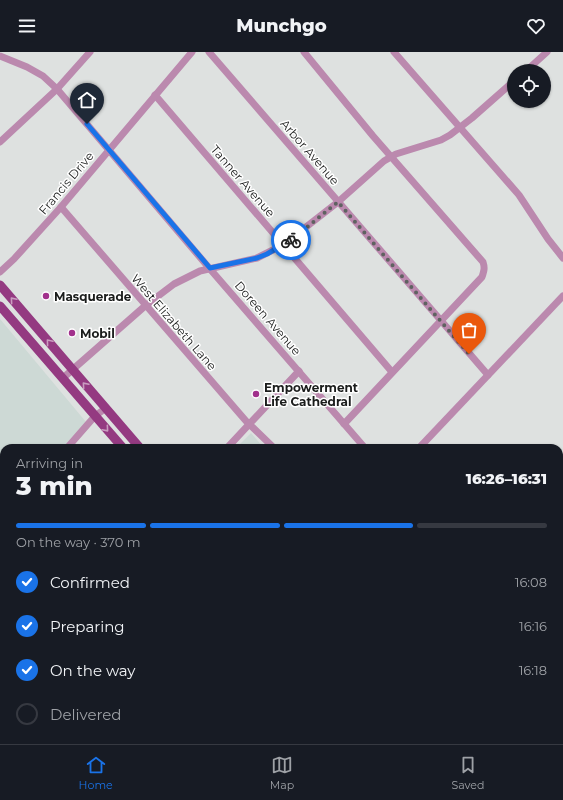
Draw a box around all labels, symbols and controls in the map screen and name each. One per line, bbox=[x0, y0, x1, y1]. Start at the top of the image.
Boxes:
icon: menu bbox=[16, 15, 38, 37]
text: Munchgo bbox=[236, 15, 327, 37]
icon: heart bbox=[525, 15, 547, 37]
map controls bbox=[507, 64, 551, 108]
button: locate bbox=[507, 64, 551, 108]
pin bbox=[70, 83, 104, 124]
icon: home bbox=[76, 89, 98, 111]
street label: Arbor Avenue bbox=[277, 116, 343, 188]
street label: Tanner Avenue bbox=[208, 142, 278, 220]
street label: Francis Drive bbox=[35, 149, 97, 217]
courier bbox=[271, 220, 311, 260]
icon: bike bbox=[280, 229, 302, 251]
street label: West Elizabeth Lane bbox=[128, 271, 220, 373]
street label: Doreen Avenue bbox=[232, 278, 304, 358]
place label: Masquerade bbox=[54, 289, 132, 304]
marker: Masquerade bbox=[41, 291, 51, 301]
one-way arrow bbox=[11, 298, 18, 305]
pin bbox=[452, 313, 486, 354]
icon: bag bbox=[458, 319, 480, 341]
place label: Mobil bbox=[80, 326, 115, 341]
marker: Mobil bbox=[67, 328, 77, 338]
one-way arrow bbox=[47, 340, 54, 347]
place label: Empowerment Life Cathedral bbox=[264, 380, 359, 409]
one-way arrow bbox=[83, 382, 90, 389]
marker: Empowerment Life Cathedral bbox=[251, 389, 261, 399]
one-way arrow bbox=[102, 424, 109, 431]
text: Arriving in bbox=[16, 455, 83, 471]
text: 16:26–16:31 bbox=[466, 469, 547, 488]
text: 3 min bbox=[16, 470, 93, 502]
text: On the way · 370 m bbox=[16, 534, 141, 550]
icon: check bbox=[16, 571, 38, 593]
text: Confirmed bbox=[50, 573, 130, 592]
text: 16:08 bbox=[515, 574, 547, 590]
icon: check bbox=[16, 615, 38, 637]
text: Preparing bbox=[50, 617, 125, 636]
text: 16:16 bbox=[519, 618, 547, 634]
icon: check bbox=[16, 659, 38, 681]
text: On the way bbox=[50, 661, 135, 680]
text: 16:18 bbox=[519, 662, 547, 678]
text: Delivered bbox=[50, 705, 122, 724]
tab: Home bbox=[79, 754, 113, 792]
tab: Map bbox=[270, 754, 294, 792]
tab: Saved bbox=[451, 754, 484, 792]

